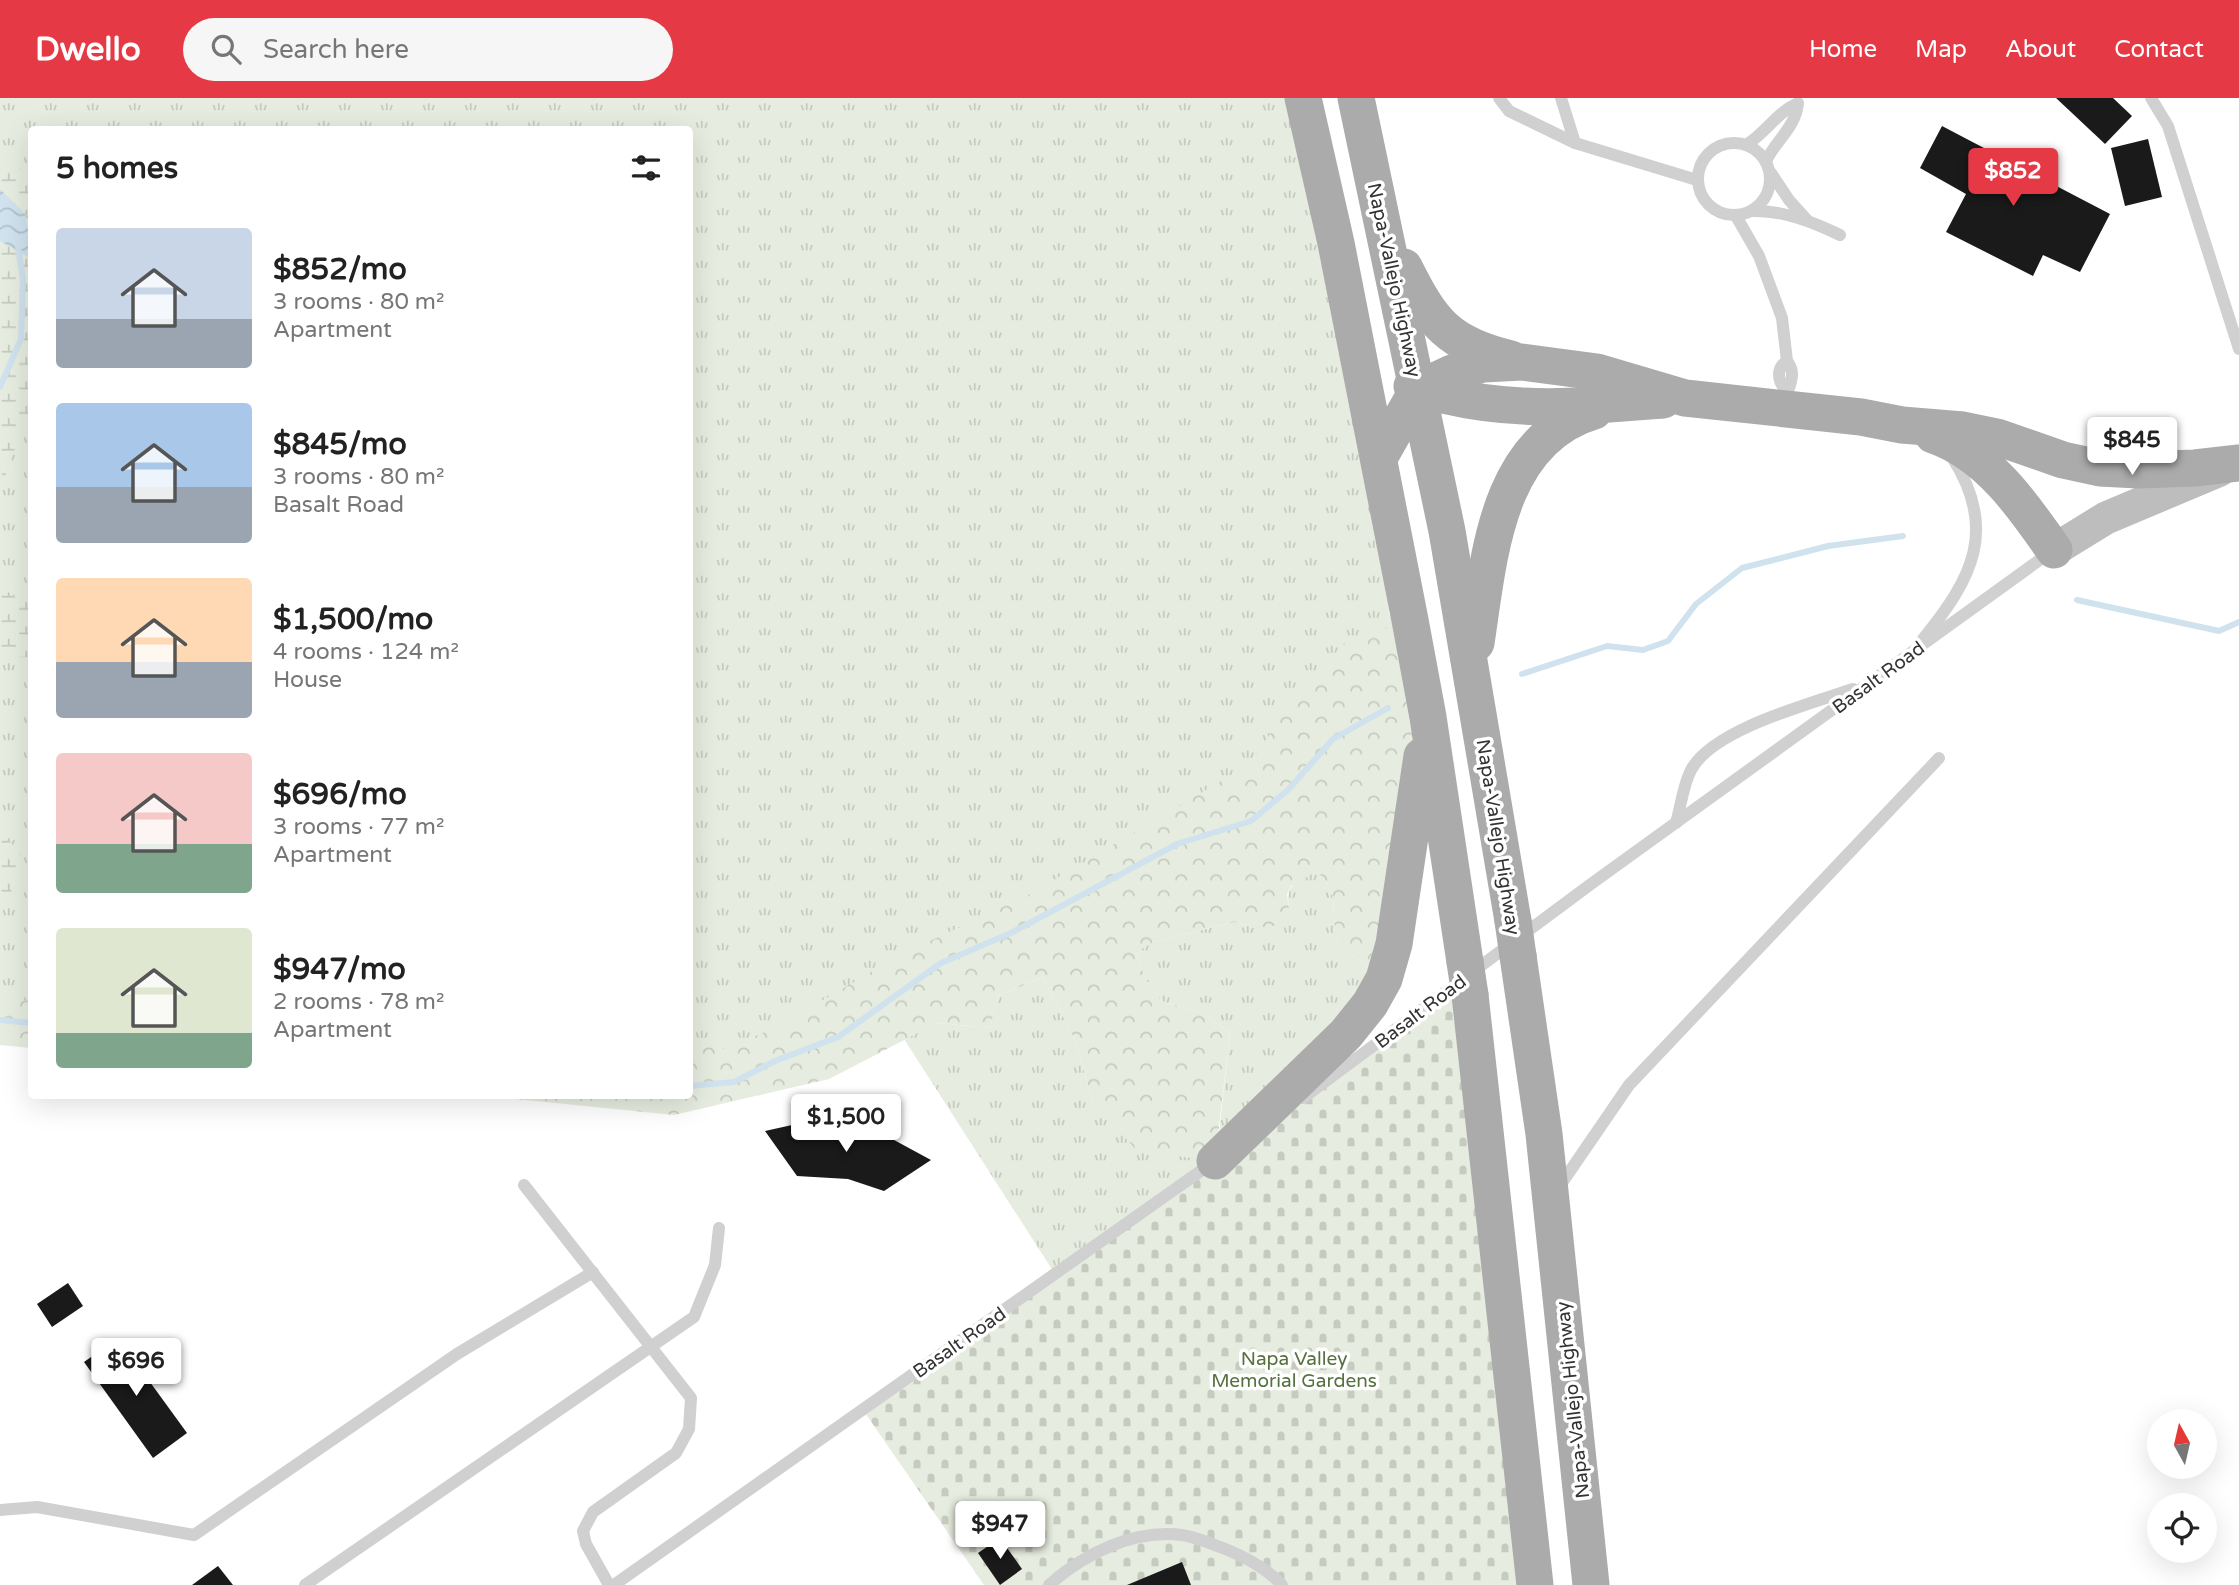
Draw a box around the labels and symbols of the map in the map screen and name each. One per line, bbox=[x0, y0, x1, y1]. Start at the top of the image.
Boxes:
pin: $852 bbox=[1972, 148, 2054, 208]
street label: Napa-Vallejo Highway bbox=[1363, 181, 1425, 379]
pin: $845 bbox=[2091, 418, 2173, 477]
street label: Basalt Road bbox=[1828, 637, 1929, 719]
street label: Napa-Vallejo Highway bbox=[1472, 738, 1524, 937]
street label: Basalt Road bbox=[1371, 970, 1470, 1053]
pin: $1,500 bbox=[789, 1094, 903, 1154]
street label: Napa-Vallejo Highway bbox=[1552, 1300, 1594, 1500]
street label: Basalt Road bbox=[909, 1303, 1010, 1383]
pin: $696 bbox=[95, 1338, 177, 1398]
park label: Napa Valley Memorial Gardens bbox=[1211, 1348, 1377, 1392]
north arrow bbox=[2147, 1409, 2217, 1479]
pin: $947 bbox=[959, 1502, 1041, 1561]

